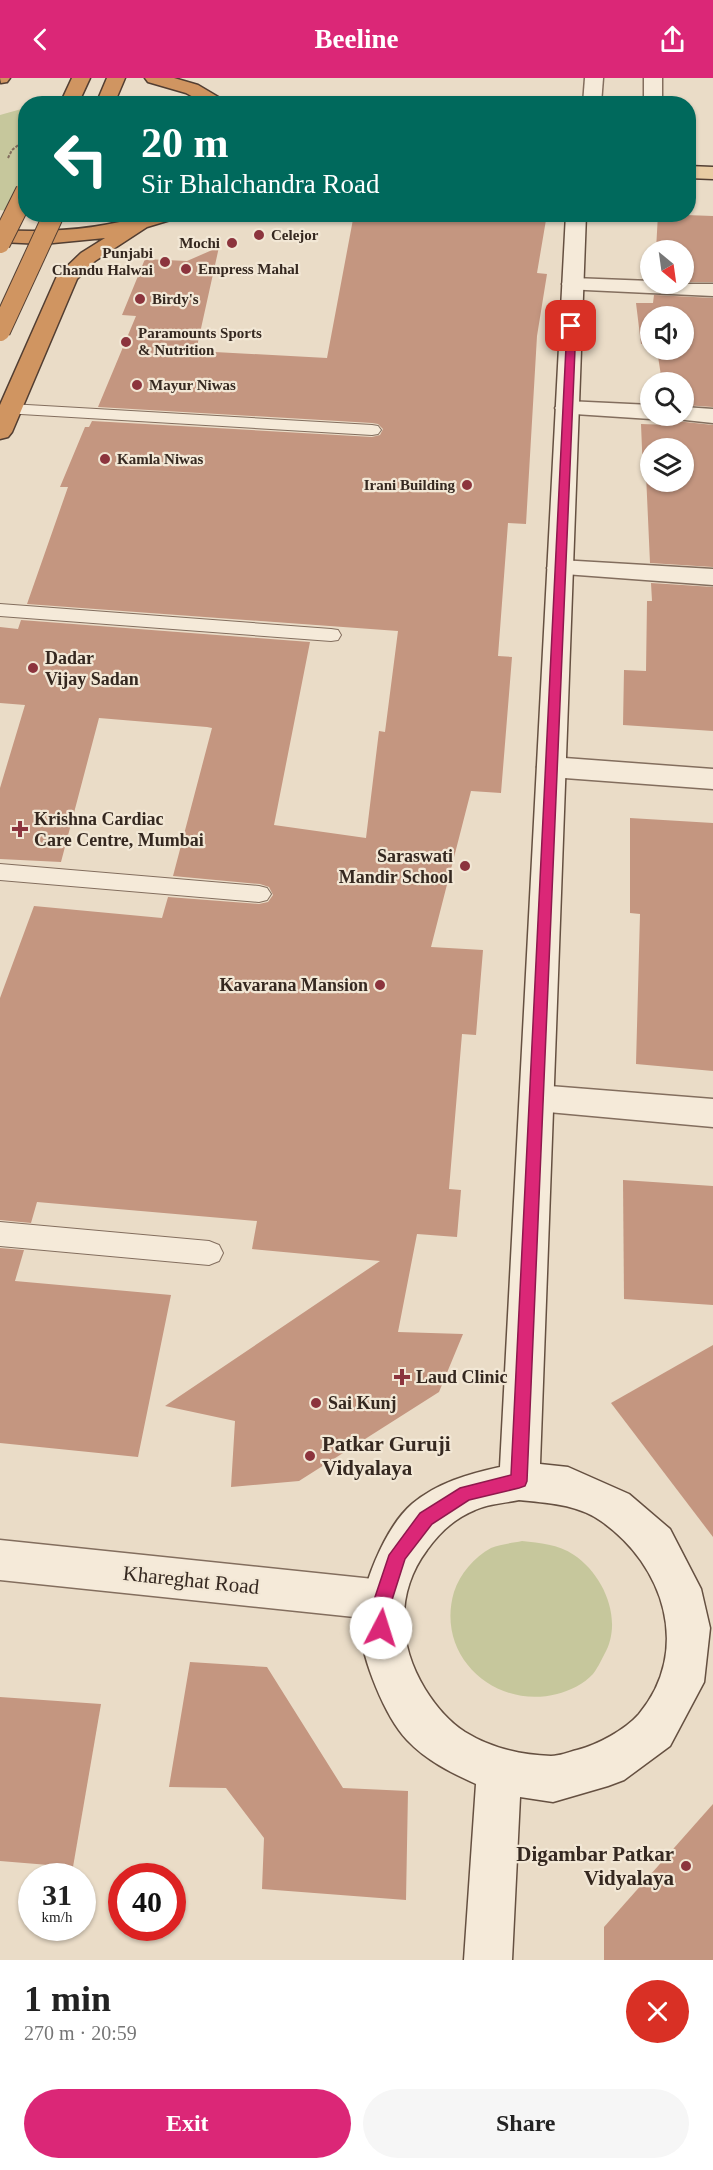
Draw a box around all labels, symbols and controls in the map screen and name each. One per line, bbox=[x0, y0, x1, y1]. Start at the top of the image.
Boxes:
icon: back bbox=[24, 23, 57, 56]
icon: share bbox=[656, 23, 689, 56]
text: Beeline bbox=[315, 24, 398, 54]
icon: left bbox=[42, 120, 120, 198]
text: 20 m bbox=[141, 120, 229, 166]
text: Sir Bhalchandra Road bbox=[141, 169, 379, 199]
place label: Celejor bbox=[271, 227, 319, 243]
marker: Celejor bbox=[252, 228, 266, 242]
place label: Mochi bbox=[179, 235, 220, 251]
marker: Mochi bbox=[225, 236, 239, 250]
north arrow bbox=[640, 240, 694, 294]
map controls bbox=[640, 240, 694, 492]
place label: Punjabi Chandu Halwai bbox=[52, 245, 153, 278]
marker: Punjabi Chandu Halwai bbox=[158, 255, 172, 269]
place label: Empress Mahal bbox=[198, 261, 299, 277]
marker: Empress Mahal bbox=[179, 262, 193, 276]
place label: Birdy's bbox=[152, 291, 199, 307]
marker: Birdy's bbox=[133, 292, 147, 306]
pin bbox=[545, 300, 596, 351]
button: sound bbox=[640, 306, 694, 360]
icon: arrive bbox=[554, 309, 587, 342]
place label: Paramounts Sports & Nutrition bbox=[138, 325, 262, 358]
marker: Paramounts Sports & Nutrition bbox=[119, 335, 133, 349]
button: search bbox=[640, 372, 694, 426]
place label: Mayur Niwas bbox=[149, 377, 236, 393]
marker: Mayur Niwas bbox=[130, 378, 144, 392]
button: layers bbox=[640, 438, 694, 492]
place label: Kamla Niwas bbox=[117, 451, 203, 467]
marker: Kamla Niwas bbox=[98, 452, 112, 466]
place label: Irani Building bbox=[364, 477, 455, 493]
marker: Irani Building bbox=[460, 478, 474, 492]
place label: Dadar Vijay Sadan bbox=[45, 648, 139, 689]
marker: Dadar Vijay Sadan bbox=[26, 661, 40, 675]
place label: Krishna Cardiac Care Centre, Mumbai bbox=[34, 809, 204, 850]
marker: Krishna Cardiac Care Centre, Mumbai bbox=[11, 820, 29, 838]
place label: Saraswati Mandir School bbox=[339, 846, 453, 887]
marker: Saraswati Mandir School bbox=[458, 859, 472, 873]
place label: Kavarana Mansion bbox=[219, 975, 368, 995]
marker: Kavarana Mansion bbox=[373, 978, 387, 992]
place label: Laud Clinic bbox=[416, 1367, 508, 1387]
marker: Laud Clinic bbox=[393, 1368, 411, 1386]
place label: Sai Kunj bbox=[328, 1393, 397, 1413]
marker: Sai Kunj bbox=[309, 1396, 323, 1410]
place label: Patkar Guruji Vidyalaya bbox=[322, 1432, 451, 1480]
marker: Patkar Guruji Vidyalaya bbox=[303, 1449, 317, 1463]
street label: Khareghat Road bbox=[122, 1561, 261, 1599]
position arrow bbox=[349, 1596, 413, 1660]
place label: Digambar Patkar Vidyalaya bbox=[516, 1842, 675, 1890]
marker: Digambar Patkar Vidyalaya bbox=[679, 1859, 693, 1873]
speed limit sign: 40 bbox=[108, 1863, 186, 1941]
text: 31 bbox=[42, 1878, 72, 1911]
text: km/h bbox=[42, 1909, 72, 1925]
text: 1 min bbox=[24, 1979, 111, 2019]
button: close bbox=[626, 1980, 689, 2043]
text: 270 m · 20:59 bbox=[24, 2022, 137, 2044]
button: Exit bbox=[24, 2089, 351, 2158]
button: Share bbox=[363, 2089, 689, 2158]

